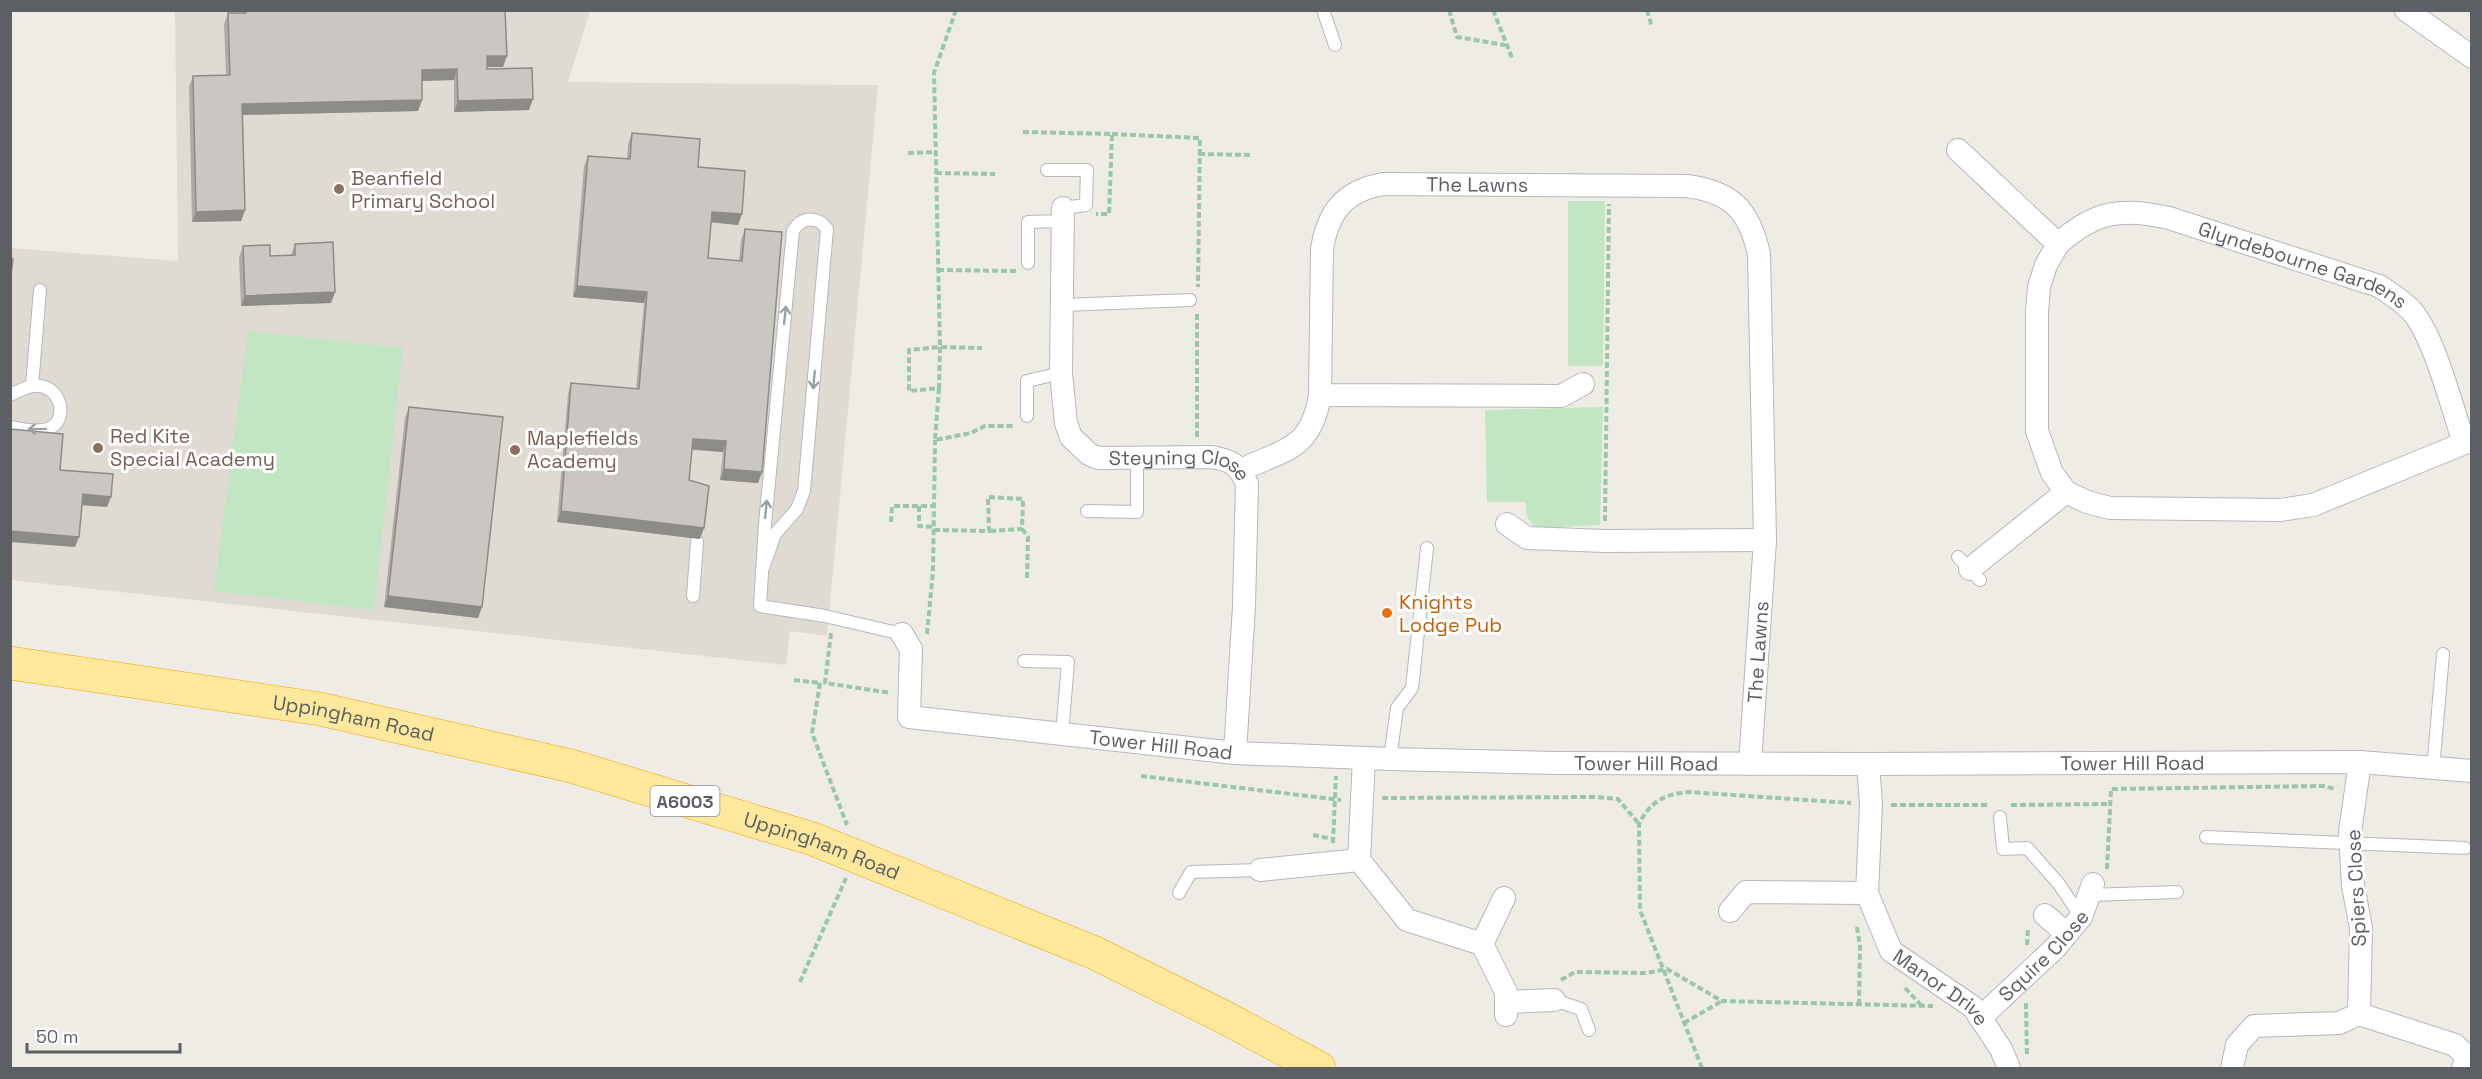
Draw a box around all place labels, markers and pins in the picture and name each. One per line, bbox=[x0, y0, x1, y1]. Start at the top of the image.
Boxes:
place label: Beanfield Primary School bbox=[351, 165, 495, 214]
marker: Beanfield Primary School bbox=[332, 182, 346, 196]
place label: Red Kite Special Academy bbox=[110, 423, 275, 472]
place label: Maplefields Academy bbox=[527, 425, 638, 474]
marker: Red Kite Special Academy bbox=[91, 441, 105, 455]
marker: Maplefields Academy bbox=[508, 443, 522, 457]
place label: Knights Lodge Pub bbox=[1399, 589, 1502, 638]
marker: Knights Lodge Pub bbox=[1380, 606, 1394, 620]

